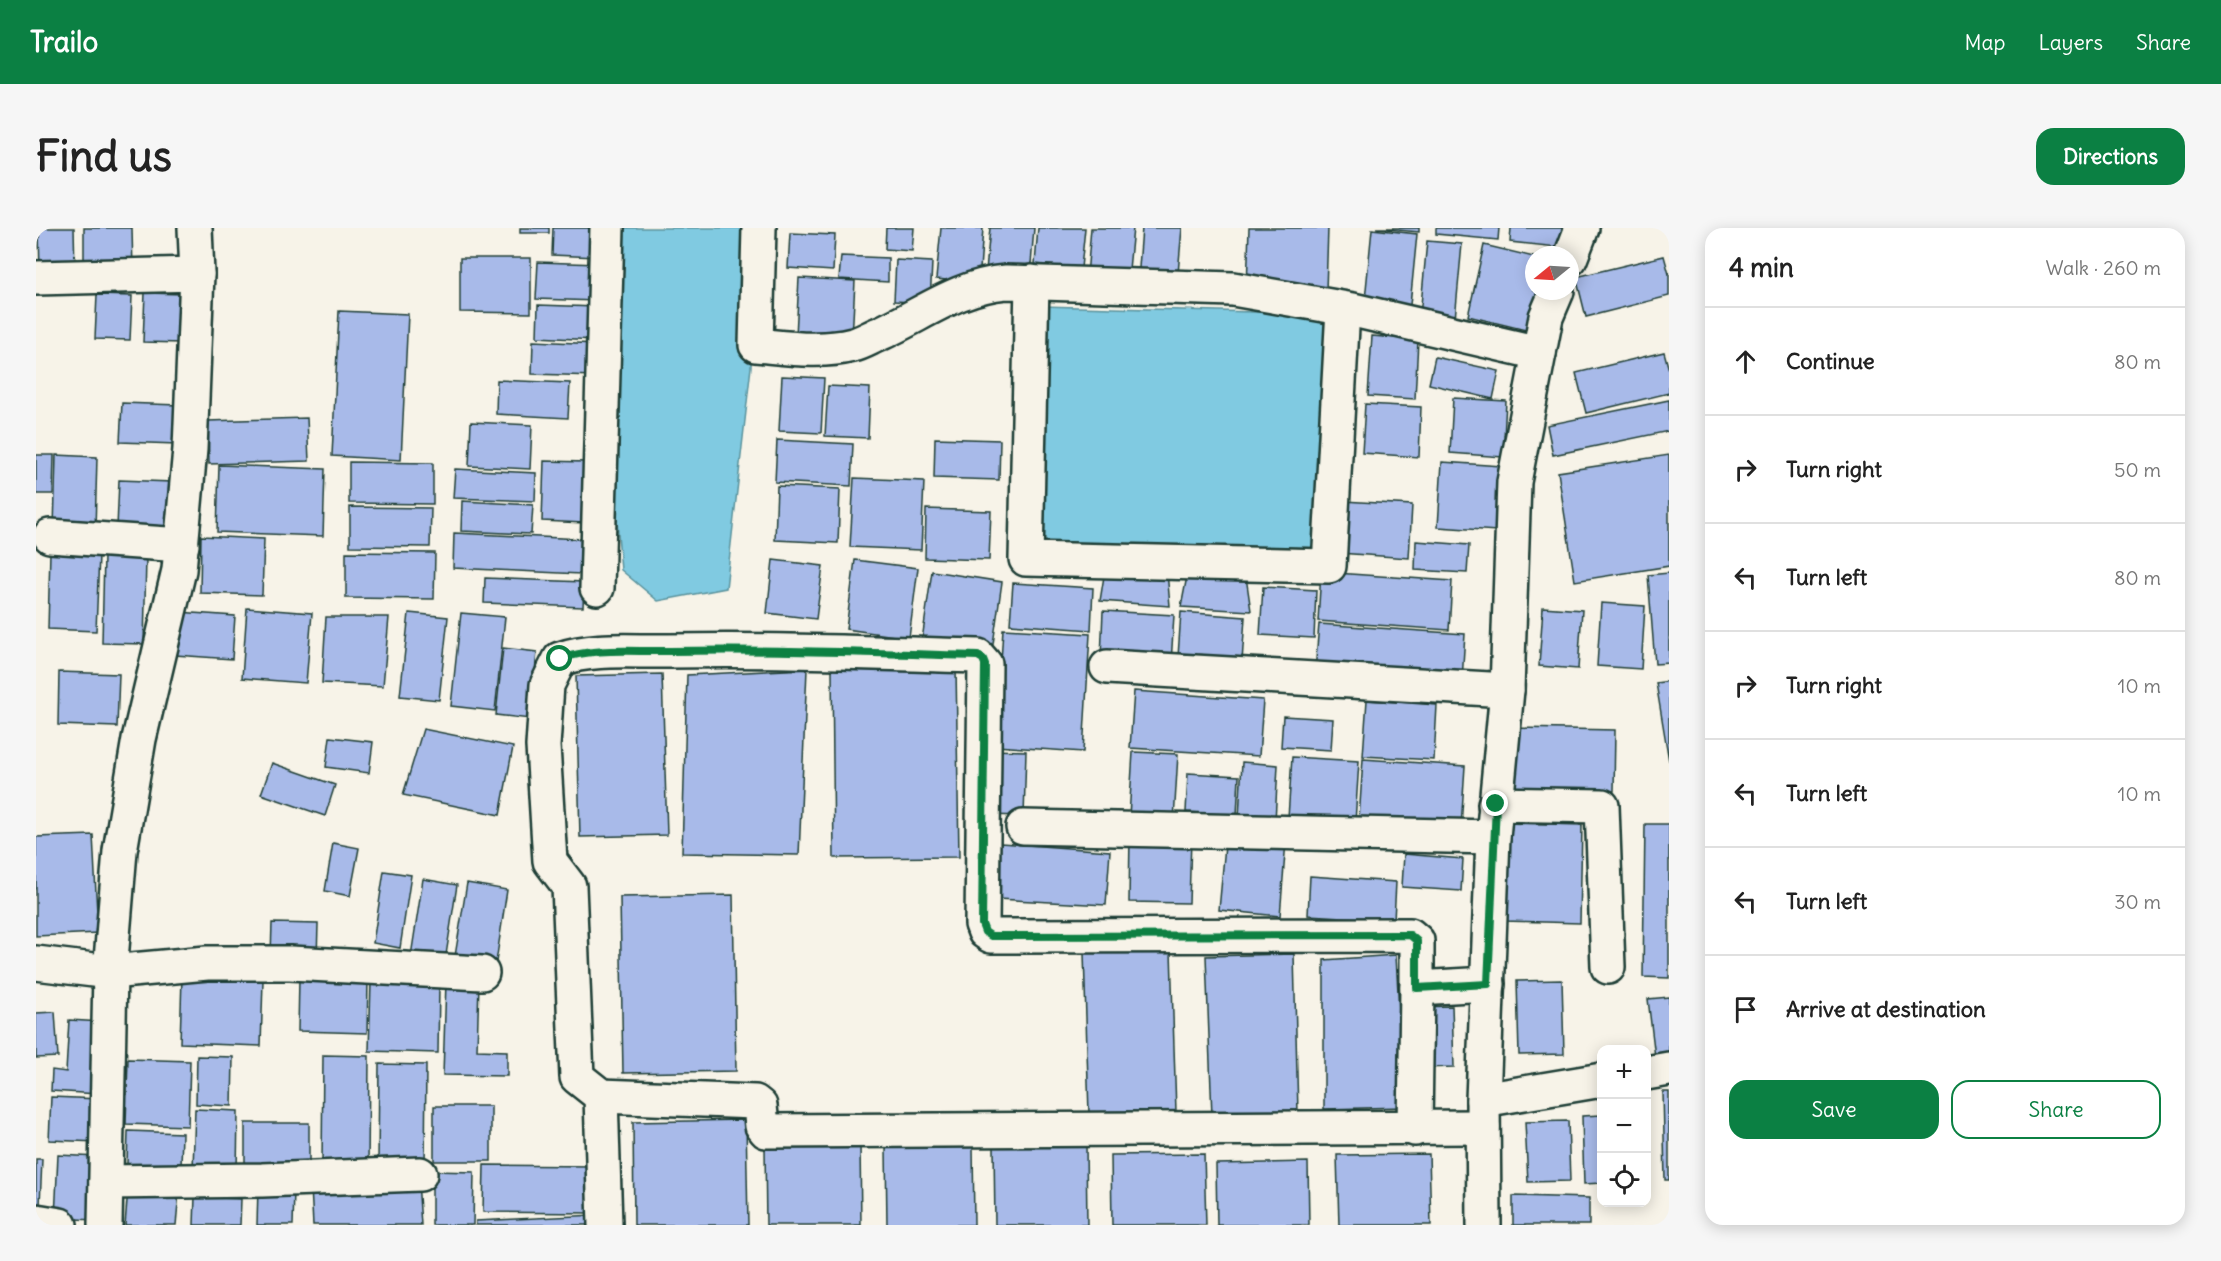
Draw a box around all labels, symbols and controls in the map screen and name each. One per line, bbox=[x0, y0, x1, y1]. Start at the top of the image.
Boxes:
text: Trailo bbox=[30, 24, 98, 60]
text: Map bbox=[1965, 29, 2005, 56]
text: Layers bbox=[2038, 29, 2103, 56]
text: Share bbox=[2136, 29, 2191, 56]
button: Directions bbox=[2036, 128, 2185, 185]
text: Find us bbox=[36, 130, 172, 182]
north arrow bbox=[1525, 246, 1579, 300]
text: 4 min bbox=[1729, 251, 1794, 284]
text: Walk · 260 m bbox=[2045, 255, 2161, 280]
icon: ahead bbox=[1729, 345, 1762, 378]
text: Continue bbox=[1786, 347, 1875, 375]
text: 80 m bbox=[2114, 349, 2161, 374]
icon: right bbox=[1729, 453, 1762, 486]
text: Turn right bbox=[1786, 455, 1882, 483]
text: 50 m bbox=[2114, 457, 2161, 482]
icon: left bbox=[1729, 561, 1762, 594]
text: Turn left bbox=[1786, 563, 1867, 591]
text: 80 m bbox=[2114, 565, 2161, 590]
route start bbox=[546, 645, 572, 671]
icon: right bbox=[1729, 669, 1762, 702]
text: Turn right bbox=[1786, 671, 1882, 699]
text: 10 m bbox=[2118, 673, 2161, 698]
icon: left bbox=[1729, 777, 1762, 810]
text: Turn left bbox=[1786, 779, 1867, 807]
text: 10 m bbox=[2118, 781, 2161, 806]
route end bbox=[1482, 790, 1508, 816]
icon: left bbox=[1729, 885, 1762, 918]
text: Turn left bbox=[1786, 887, 1867, 915]
text: 30 m bbox=[2114, 889, 2161, 914]
icon: arrive bbox=[1729, 993, 1762, 1026]
text: Arrive at destination bbox=[1786, 995, 1986, 1023]
map controls bbox=[1597, 1045, 1651, 1207]
button: + bbox=[1597, 1045, 1651, 1099]
button: Save bbox=[1729, 1080, 1939, 1139]
button: Share bbox=[1951, 1080, 2161, 1139]
button: − bbox=[1597, 1099, 1651, 1153]
button: locate bbox=[1597, 1153, 1651, 1207]

